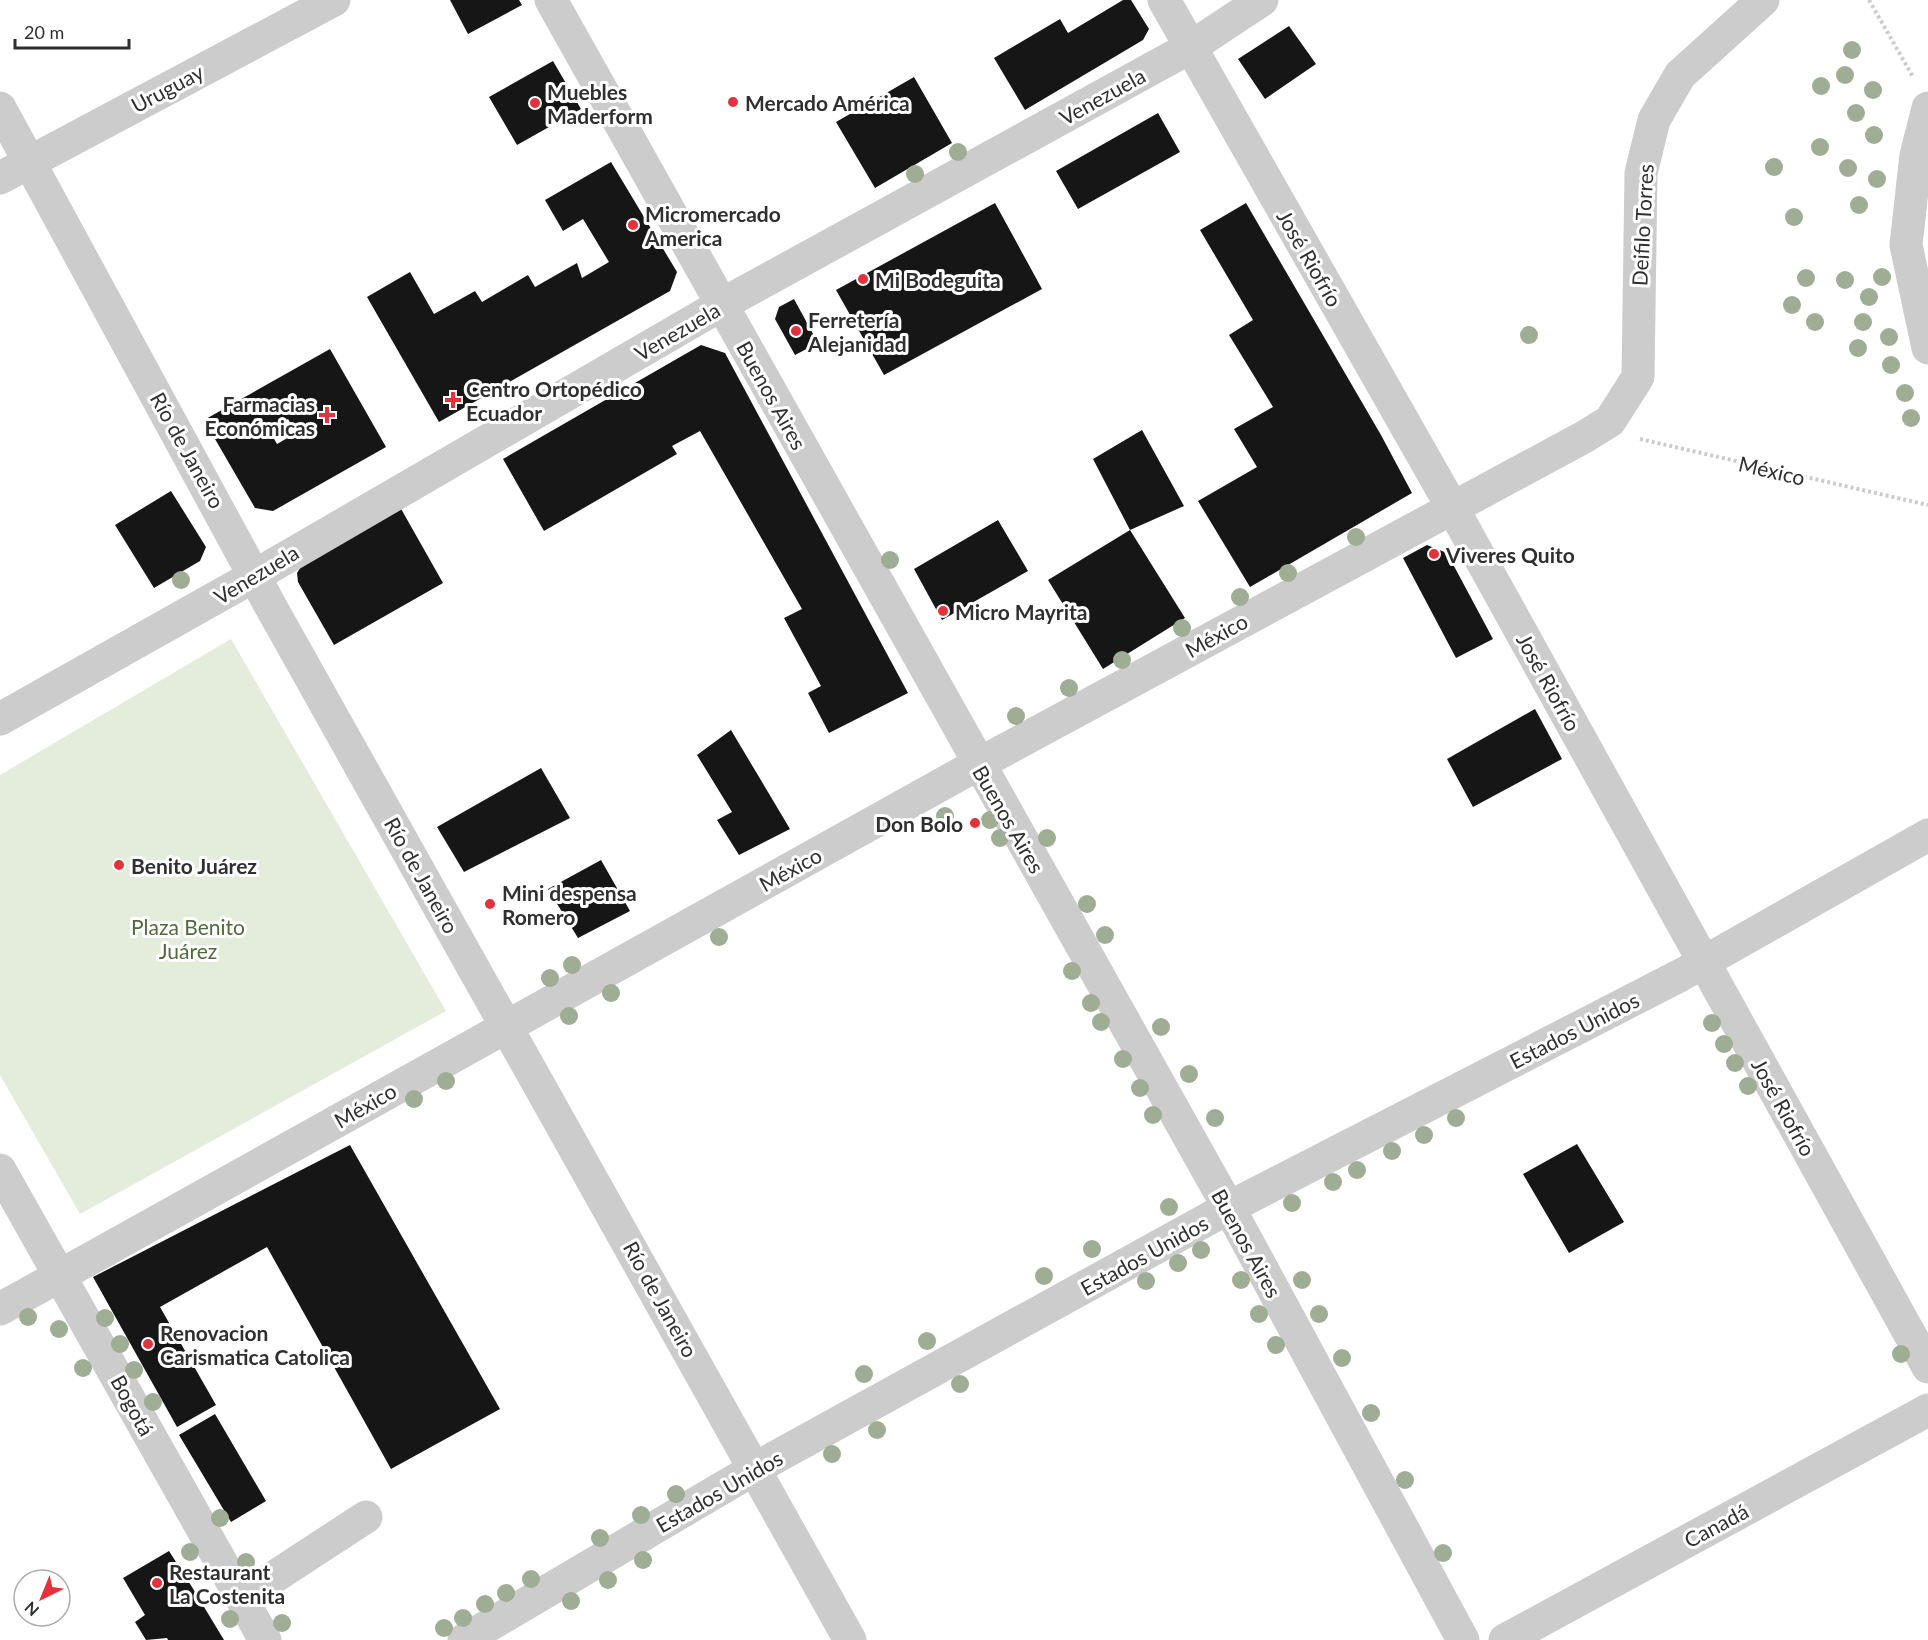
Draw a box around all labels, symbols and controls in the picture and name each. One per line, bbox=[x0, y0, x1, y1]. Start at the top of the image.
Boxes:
scale bar bbox=[15, 12, 129, 50]
text: 20 m bbox=[24, 21, 64, 43]
street label: Uruguay bbox=[127, 59, 208, 117]
street label: Venezuela bbox=[1055, 62, 1149, 130]
place label: Muebles Maderform bbox=[547, 79, 653, 128]
place label: Mercado América bbox=[745, 90, 910, 115]
marker: Mercado América bbox=[726, 95, 740, 109]
marker: Muebles Maderform bbox=[528, 96, 542, 110]
street label: Deifilo Torres bbox=[1626, 163, 1658, 287]
place label: Micromercado America bbox=[644, 201, 781, 250]
street label: José Riofrío bbox=[1272, 205, 1348, 311]
marker: Micromercado America bbox=[626, 218, 640, 232]
place label: Mi Bodeguita bbox=[875, 267, 1001, 292]
marker: Mi Bodeguita bbox=[856, 272, 870, 286]
street label: Venezuela bbox=[630, 297, 724, 365]
place label: Ferretería Alejanidad bbox=[807, 307, 907, 356]
marker: Ferretería Alejanidad bbox=[789, 324, 803, 338]
street label: Buenos Aires bbox=[732, 336, 812, 454]
place label: Centro Ortopédico Ecuador bbox=[466, 376, 642, 425]
street label: Río de Janeiro bbox=[146, 388, 230, 512]
place label: Farmacias Económicas bbox=[205, 391, 315, 440]
marker: Centro Ortopédico Ecuador bbox=[444, 391, 462, 409]
marker: Farmacias Económicas bbox=[320, 408, 334, 422]
street label: México bbox=[1736, 450, 1808, 490]
street label: Venezuela bbox=[209, 539, 303, 609]
place label: Viveres Quito bbox=[1445, 542, 1575, 567]
marker: Viveres Quito bbox=[1427, 547, 1441, 561]
place label: Micro Mayrita bbox=[955, 599, 1088, 624]
marker: Micro Mayrita bbox=[936, 604, 950, 618]
street label: México bbox=[1180, 608, 1252, 662]
street label: José Riofrío bbox=[1512, 629, 1586, 735]
street label: Buenos Aires bbox=[968, 761, 1050, 877]
place label: Don Bolo bbox=[875, 811, 963, 836]
street label: Río de Janeiro bbox=[380, 813, 464, 937]
marker: Don Bolo bbox=[968, 816, 982, 830]
street label: México bbox=[754, 842, 826, 896]
place label: Benito Juárez bbox=[131, 853, 257, 878]
marker: Benito Juárez bbox=[112, 858, 126, 872]
place label: Mini despensa Romero bbox=[502, 880, 637, 929]
marker: Mini despensa Romero bbox=[483, 897, 497, 911]
park label: Plaza Benito Juárez bbox=[131, 914, 245, 963]
street label: Estados Unidos bbox=[1505, 987, 1643, 1073]
street label: José Riofrío bbox=[1747, 1054, 1821, 1160]
street label: México bbox=[330, 1077, 400, 1133]
street label: Buenos Aires bbox=[1207, 1184, 1287, 1302]
street label: Estados Unidos bbox=[1076, 1210, 1212, 1300]
street label: Río de Janeiro bbox=[619, 1237, 703, 1361]
place label: Renovacion Carismatica Catolica bbox=[160, 1320, 350, 1369]
marker: Renovacion Carismatica Catolica bbox=[141, 1337, 155, 1351]
street label: Bogotá bbox=[106, 1370, 160, 1440]
street label: Estados Unidos bbox=[651, 1445, 787, 1537]
street label: Canadá bbox=[1680, 1498, 1752, 1552]
place label: Restaurant La Costenita bbox=[169, 1559, 285, 1608]
north arrow bbox=[12, 1568, 72, 1628]
marker: Restaurant La Costenita bbox=[150, 1576, 164, 1590]
text: N bbox=[20, 1598, 42, 1620]

